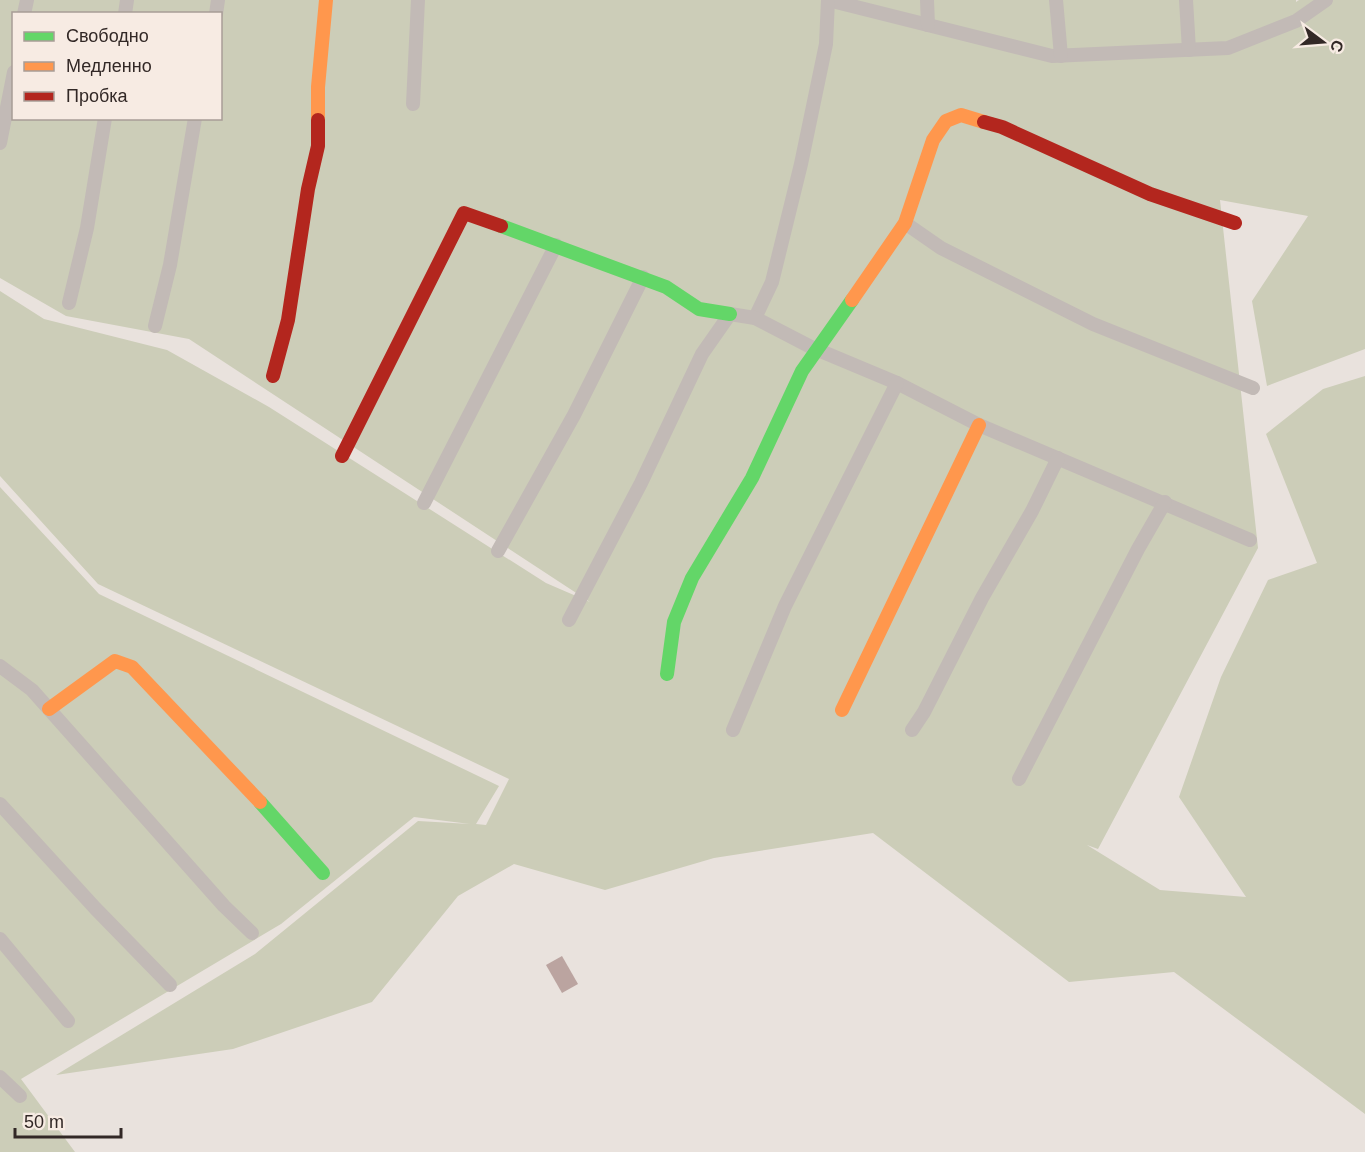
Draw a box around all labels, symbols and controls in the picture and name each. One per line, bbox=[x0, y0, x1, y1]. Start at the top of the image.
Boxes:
legend bbox=[12, 12, 222, 120]
north arrow bbox=[1293, 12, 1353, 72]
text: Свободно bbox=[66, 26, 149, 46]
text: С bbox=[1327, 38, 1347, 54]
text: Медленно bbox=[66, 56, 152, 76]
text: Пробка bbox=[66, 86, 129, 106]
scale bar bbox=[15, 1101, 122, 1139]
text: 50 m bbox=[24, 1112, 64, 1132]

